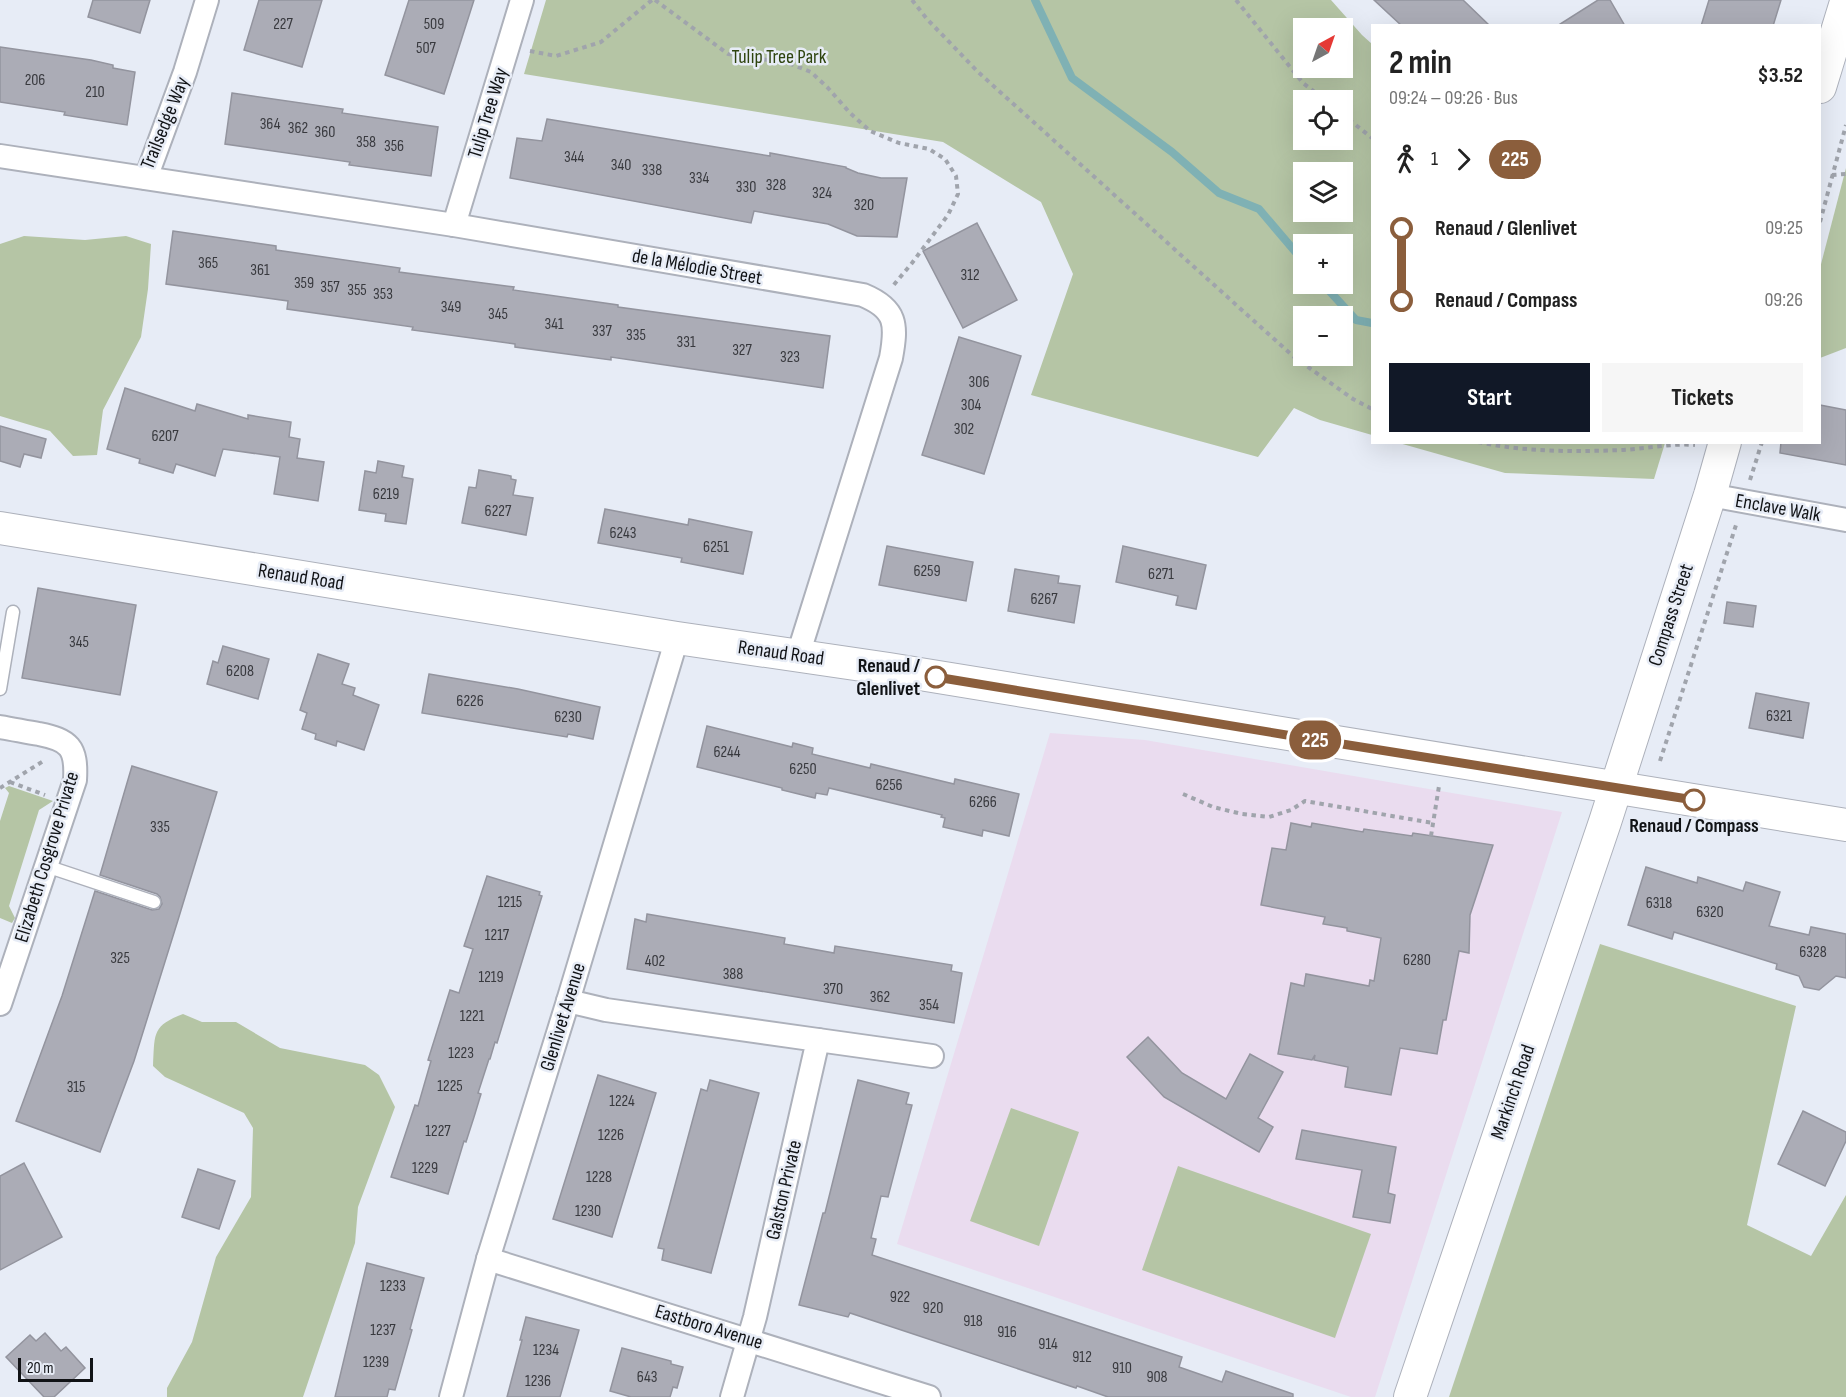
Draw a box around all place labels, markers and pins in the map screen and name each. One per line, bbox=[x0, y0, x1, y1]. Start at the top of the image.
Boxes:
place label: Renaud / Glenlivet bbox=[856, 654, 920, 701]
marker: Renaud / Glenlivet bbox=[925, 666, 947, 688]
marker: Renaud / Compass bbox=[1683, 789, 1705, 811]
place label: Renaud / Compass bbox=[1629, 814, 1759, 838]

